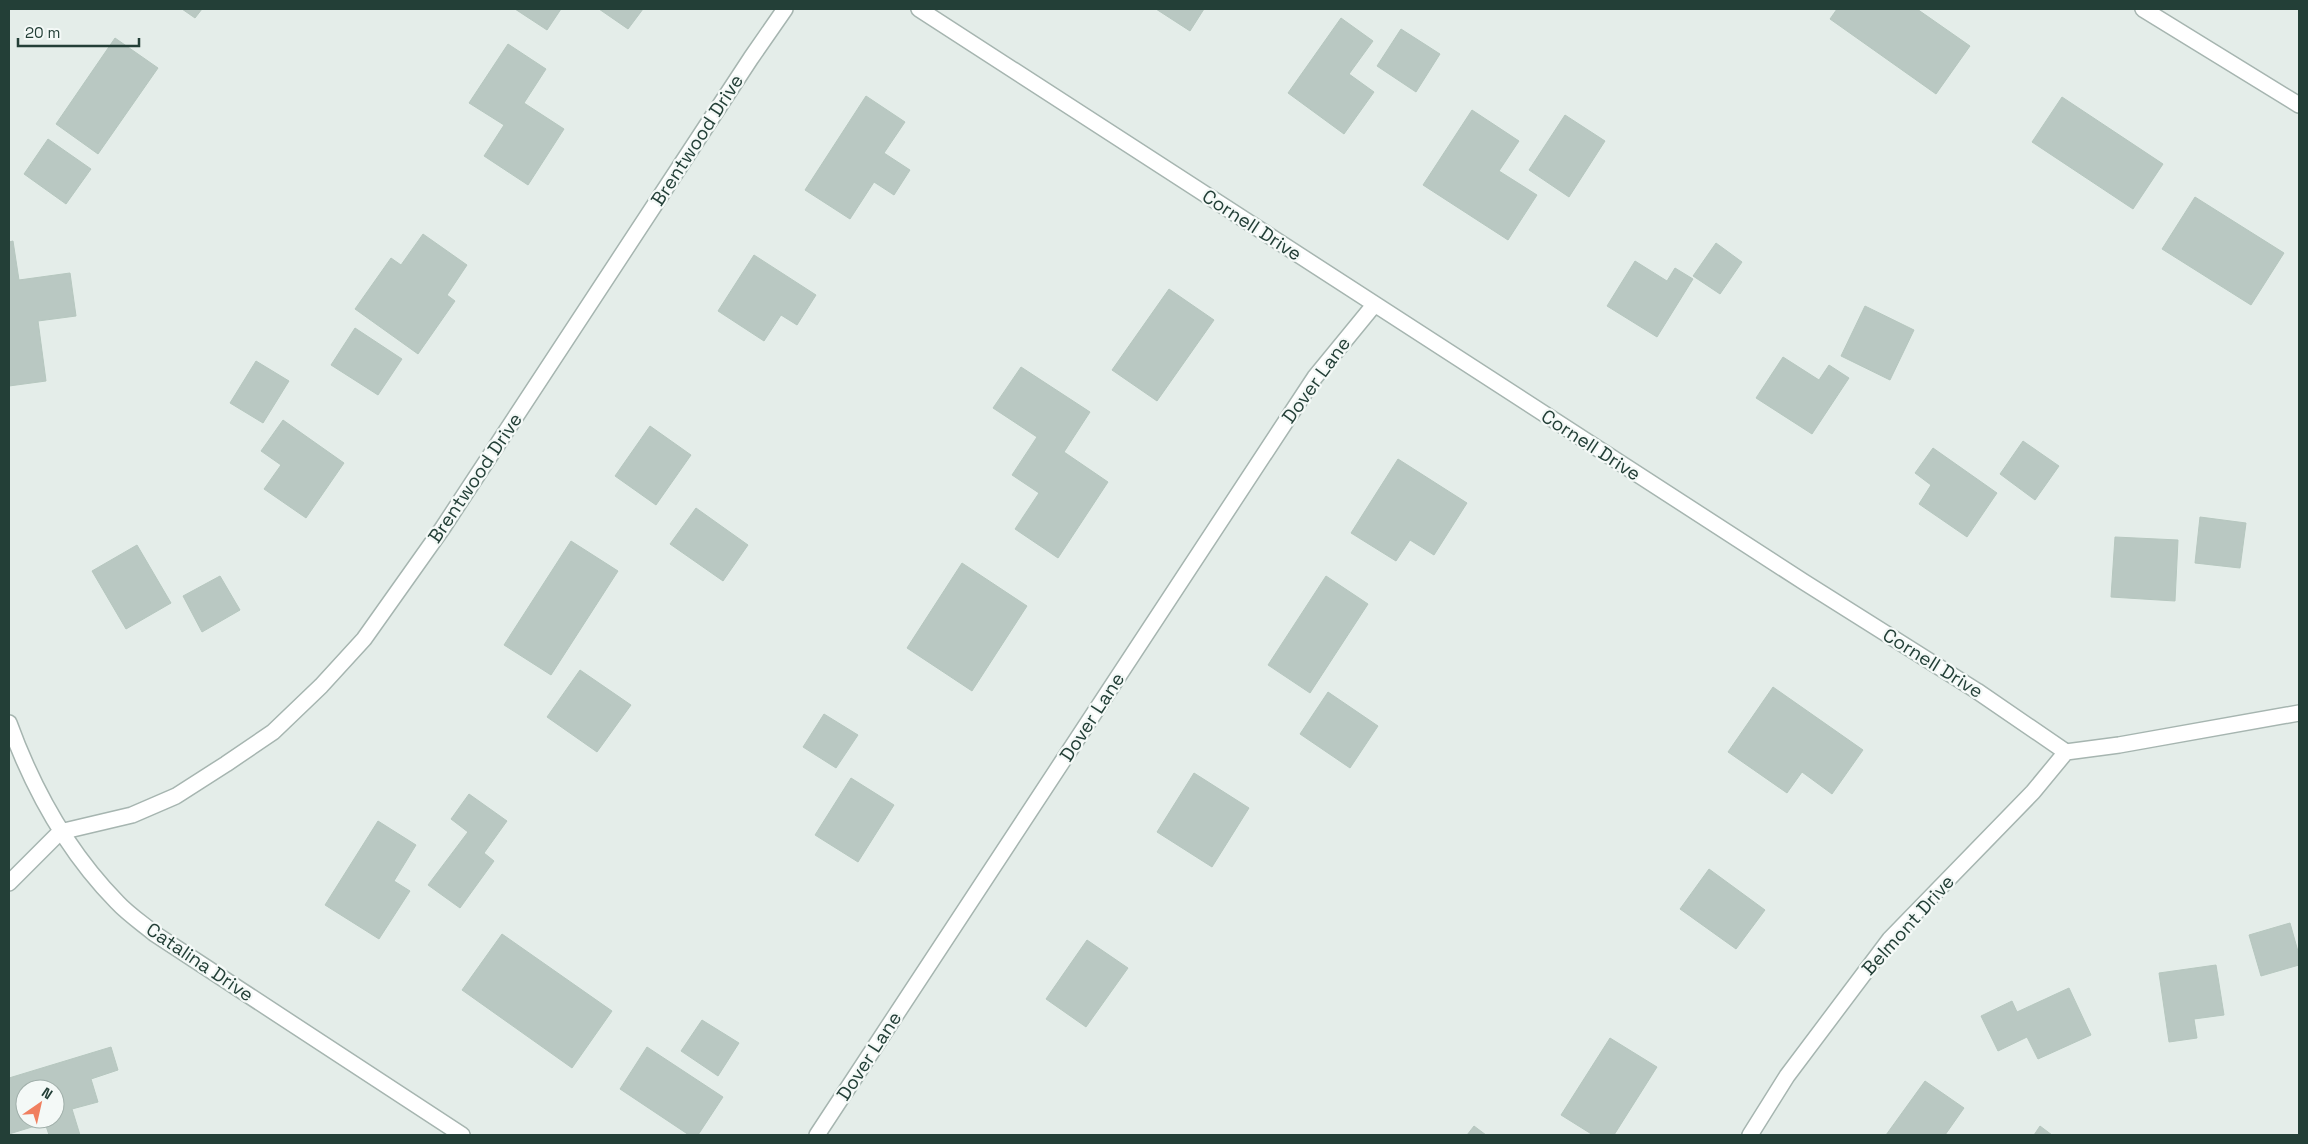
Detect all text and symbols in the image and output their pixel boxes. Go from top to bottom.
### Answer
scale bar [18,15,139,47]
text: 20 m [25,23,60,42]
street label: Brentwood Drive [645,69,749,211]
street label: Cornell Drive [1198,184,1306,266]
street label: Dover Lane [1276,332,1356,428]
street label: Cornell Drive [1537,404,1645,486]
street label: Brentwood Drive [422,408,528,548]
street label: Cornell Drive [1878,622,1988,704]
street label: Dover Lane [1054,668,1130,766]
street label: Belmont Drive [1856,869,1960,981]
street label: Catalina Drive [141,917,259,1007]
street label: Dover Lane [831,1007,907,1105]
north arrow [15,1079,65,1129]
text: N [38,1083,56,1103]

